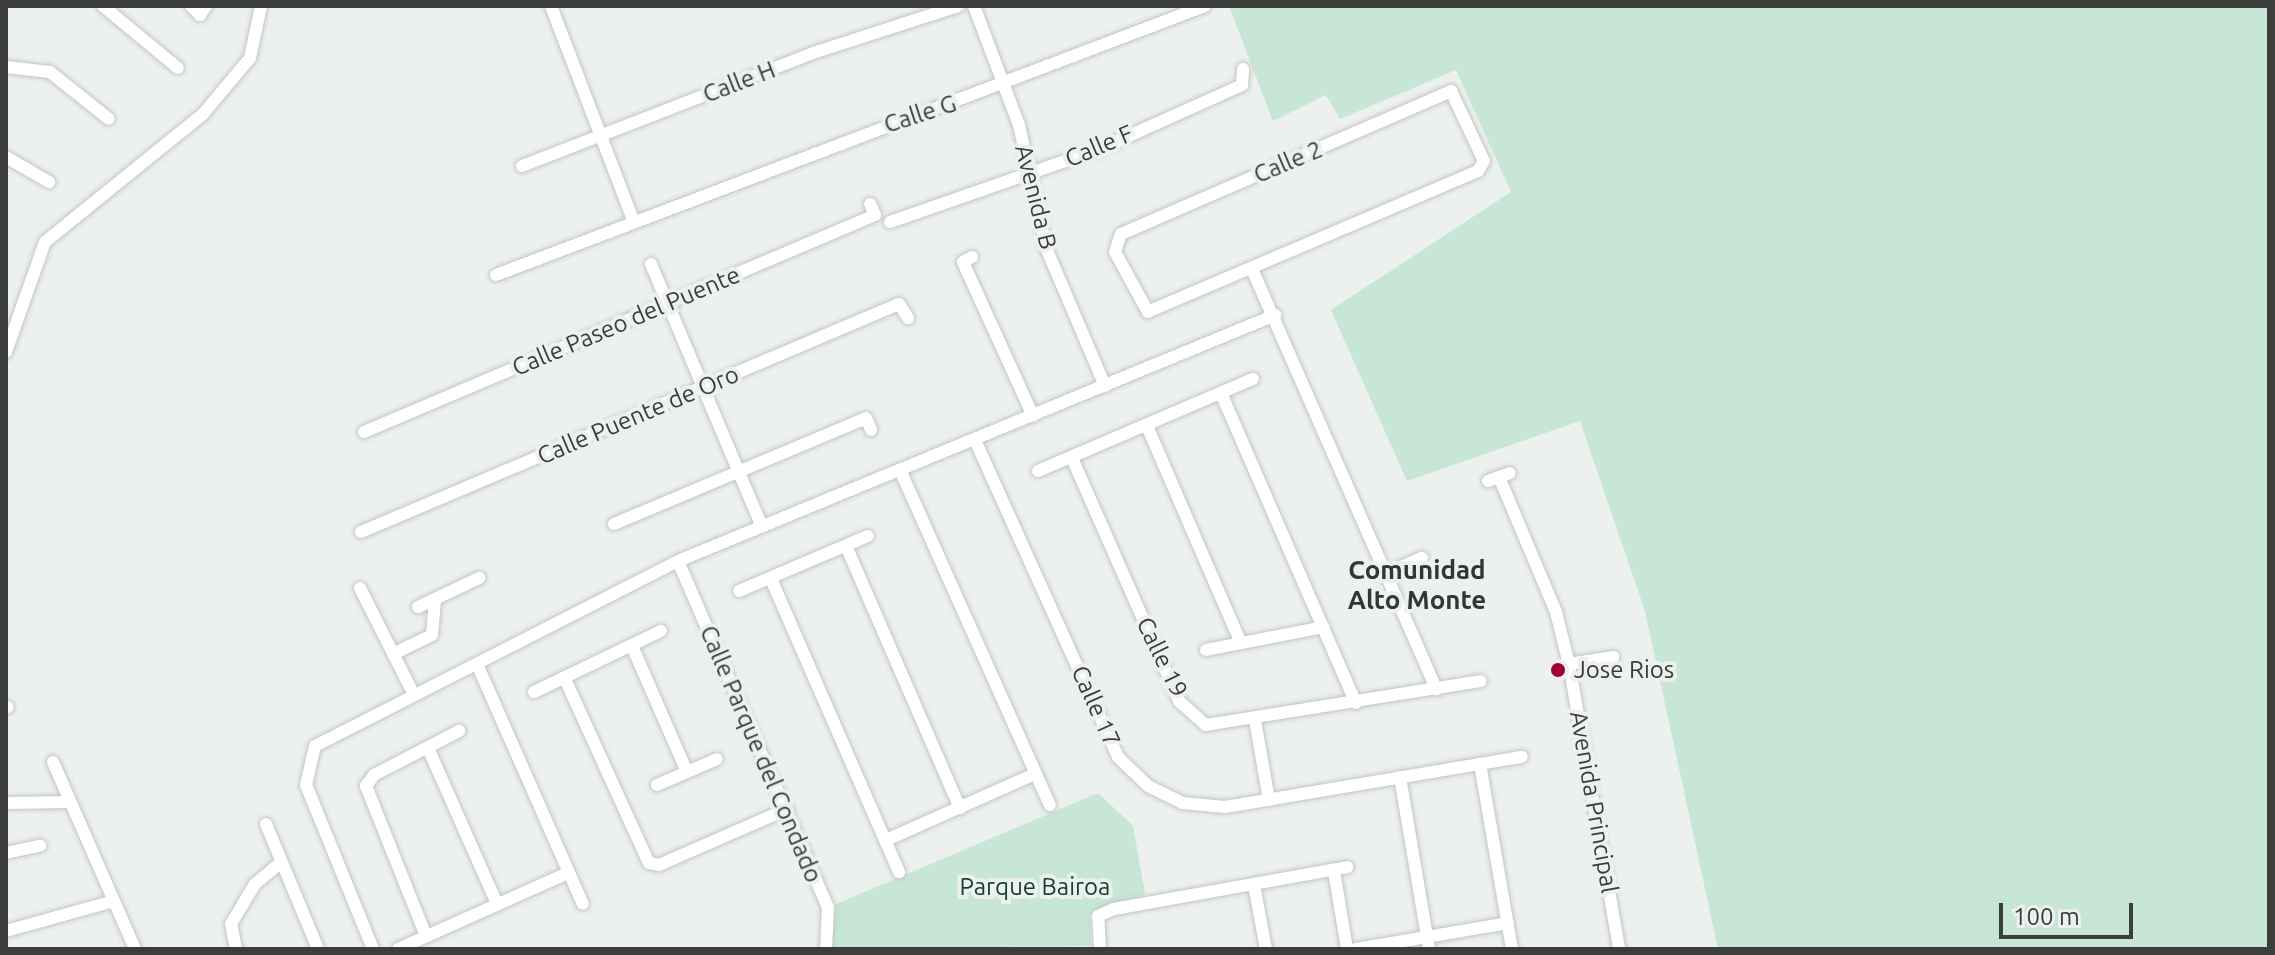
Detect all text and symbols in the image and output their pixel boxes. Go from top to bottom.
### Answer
street label: Calle H [699,55,779,109]
street label: Calle G [880,89,960,139]
street label: Calle F [1061,119,1137,173]
street label: Calle 2 [1249,135,1327,189]
street label: Avenida B [1009,142,1063,252]
street label: Calle Paseo del Puente [508,260,744,382]
street label: Calle Puente de Oro [533,360,743,470]
district label: Comunidad Alto Monte [1348,554,1486,616]
street label: Calle 19 [1130,612,1194,702]
street label: Calle Parque del Condado [694,621,828,887]
place label: Jose Rios [1574,656,1674,684]
street label: Calle 17 [1065,661,1127,751]
marker: Jose Rios [1549,661,1567,679]
street label: Avenida Principal [1564,709,1624,895]
park label: Parque Bairoa [960,873,1110,901]
scale bar [2003,887,2137,937]
text: 100 m [2013,903,2080,930]

